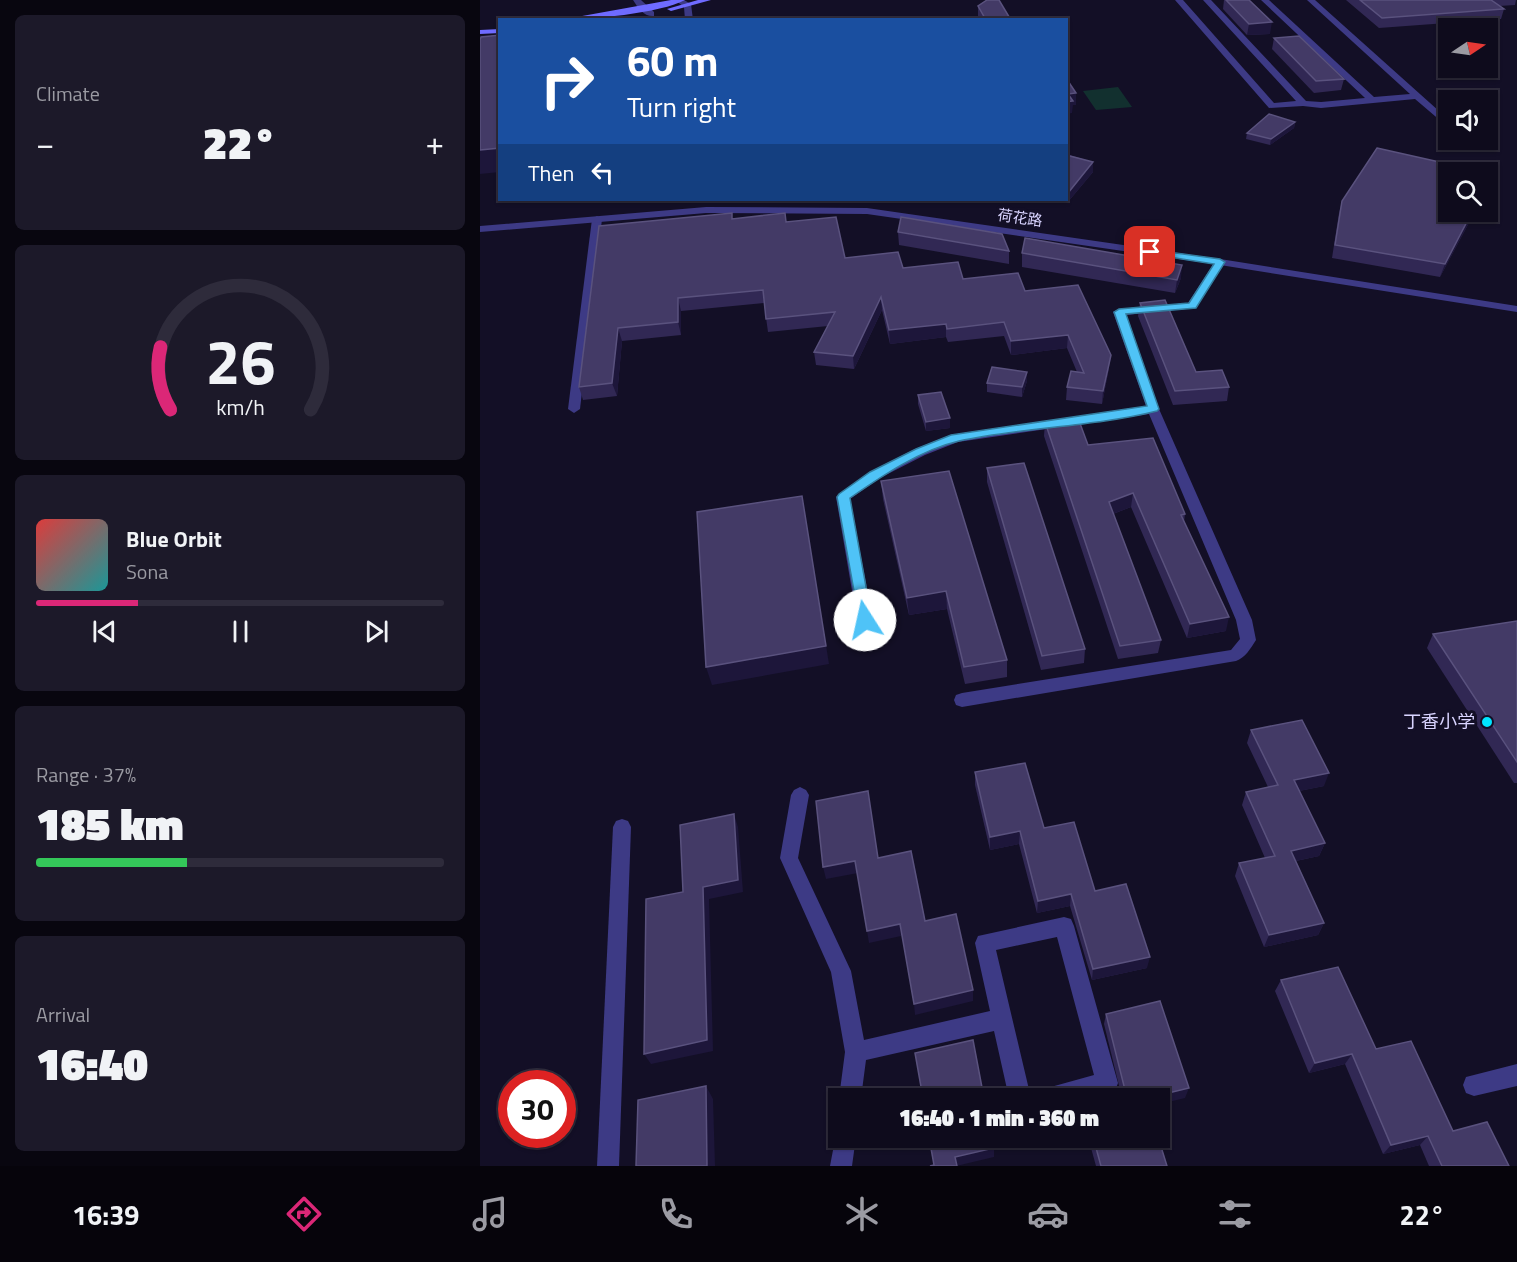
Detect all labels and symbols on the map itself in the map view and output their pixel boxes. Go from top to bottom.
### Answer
north arrow [1438,18,1498,78]
street label: 荷花路 [996,203,1044,232]
pin [1124,226,1175,277]
position arrow [833,588,897,652]
place label: 丁香小学 [1403,708,1475,735]
marker: 丁香小学 [1480,715,1494,729]
speed limit sign: 30 [498,1070,576,1148]

